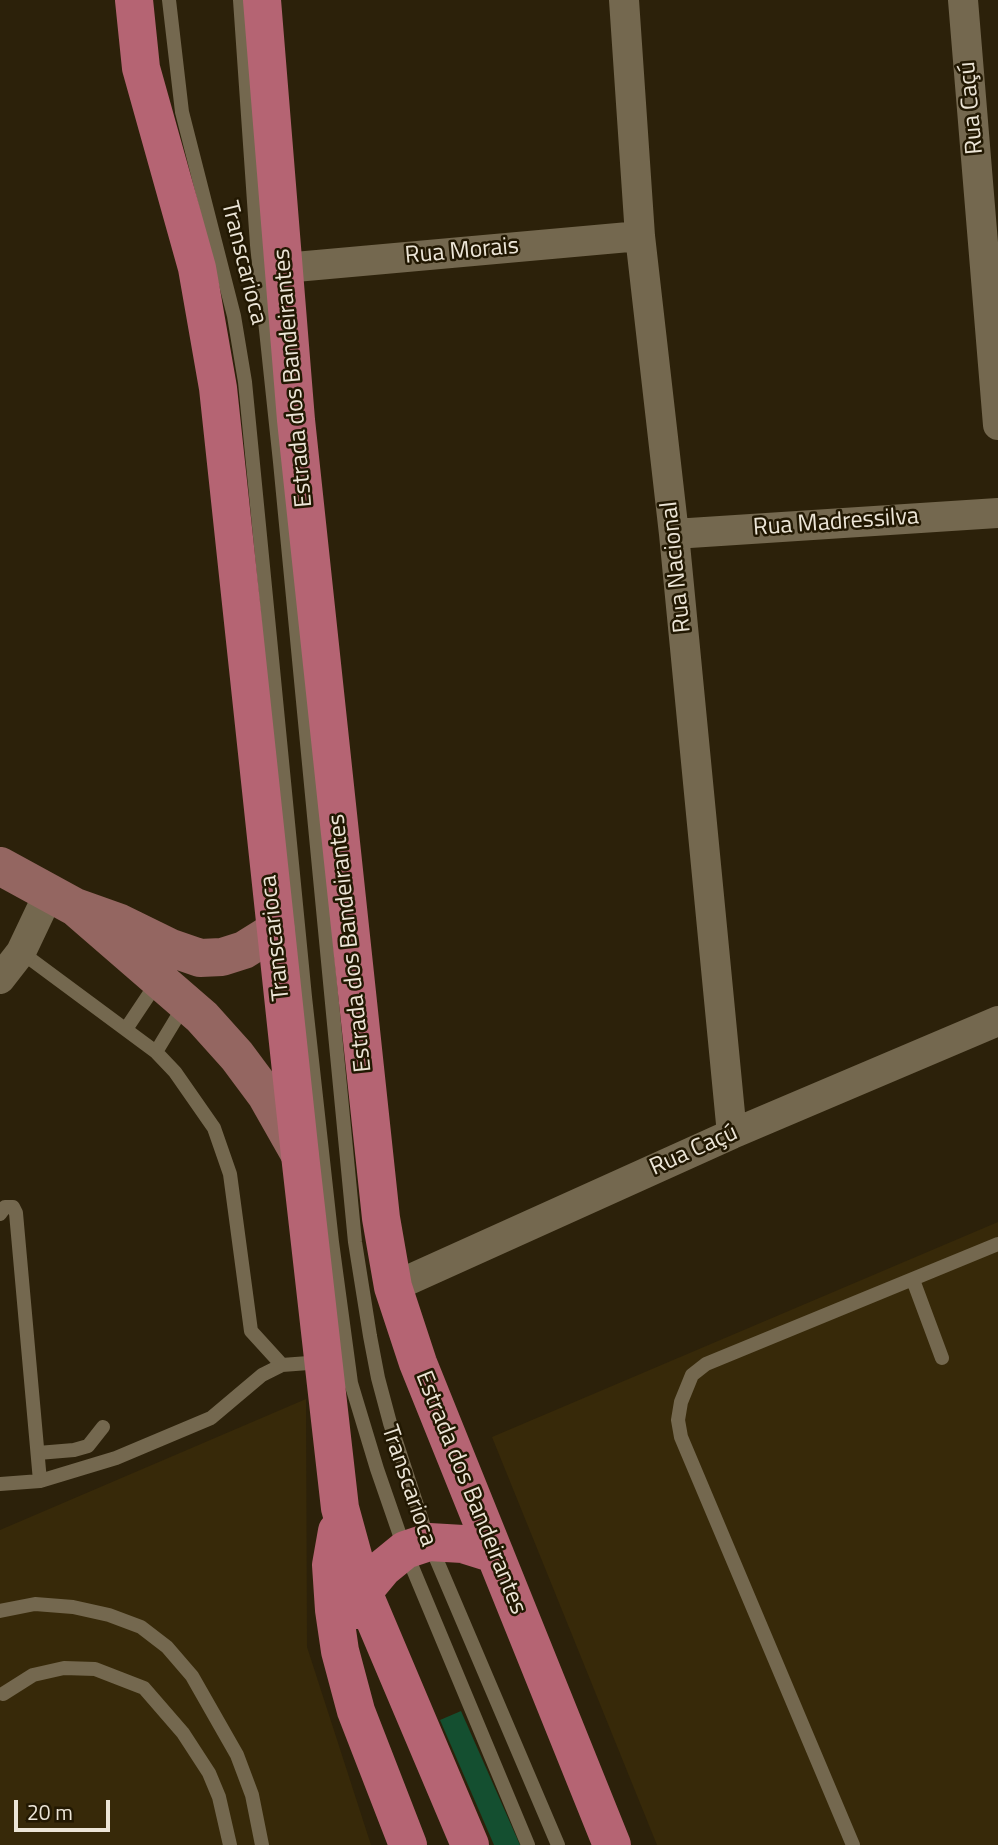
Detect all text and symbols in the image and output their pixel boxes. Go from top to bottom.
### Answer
street label: Rua Caçú [954,60,990,156]
street label: Transcarioca [214,198,272,328]
street label: Rua Morais [404,233,520,271]
street label: Estrada dos Bandeirantes [268,247,320,509]
street label: Rua Nacional [656,500,698,634]
street label: Rua Madressilva [752,503,920,543]
street label: Estrada dos Bandeirantes [323,812,379,1074]
street label: Transcarioca [255,874,297,1002]
street label: Rua Caçú [646,1119,742,1183]
street label: Estrada dos Bandeirantes [408,1367,532,1619]
street label: Transcarioca [374,1422,442,1550]
scale bar [18,1786,114,1830]
text: 20 m [27,1796,73,1828]

